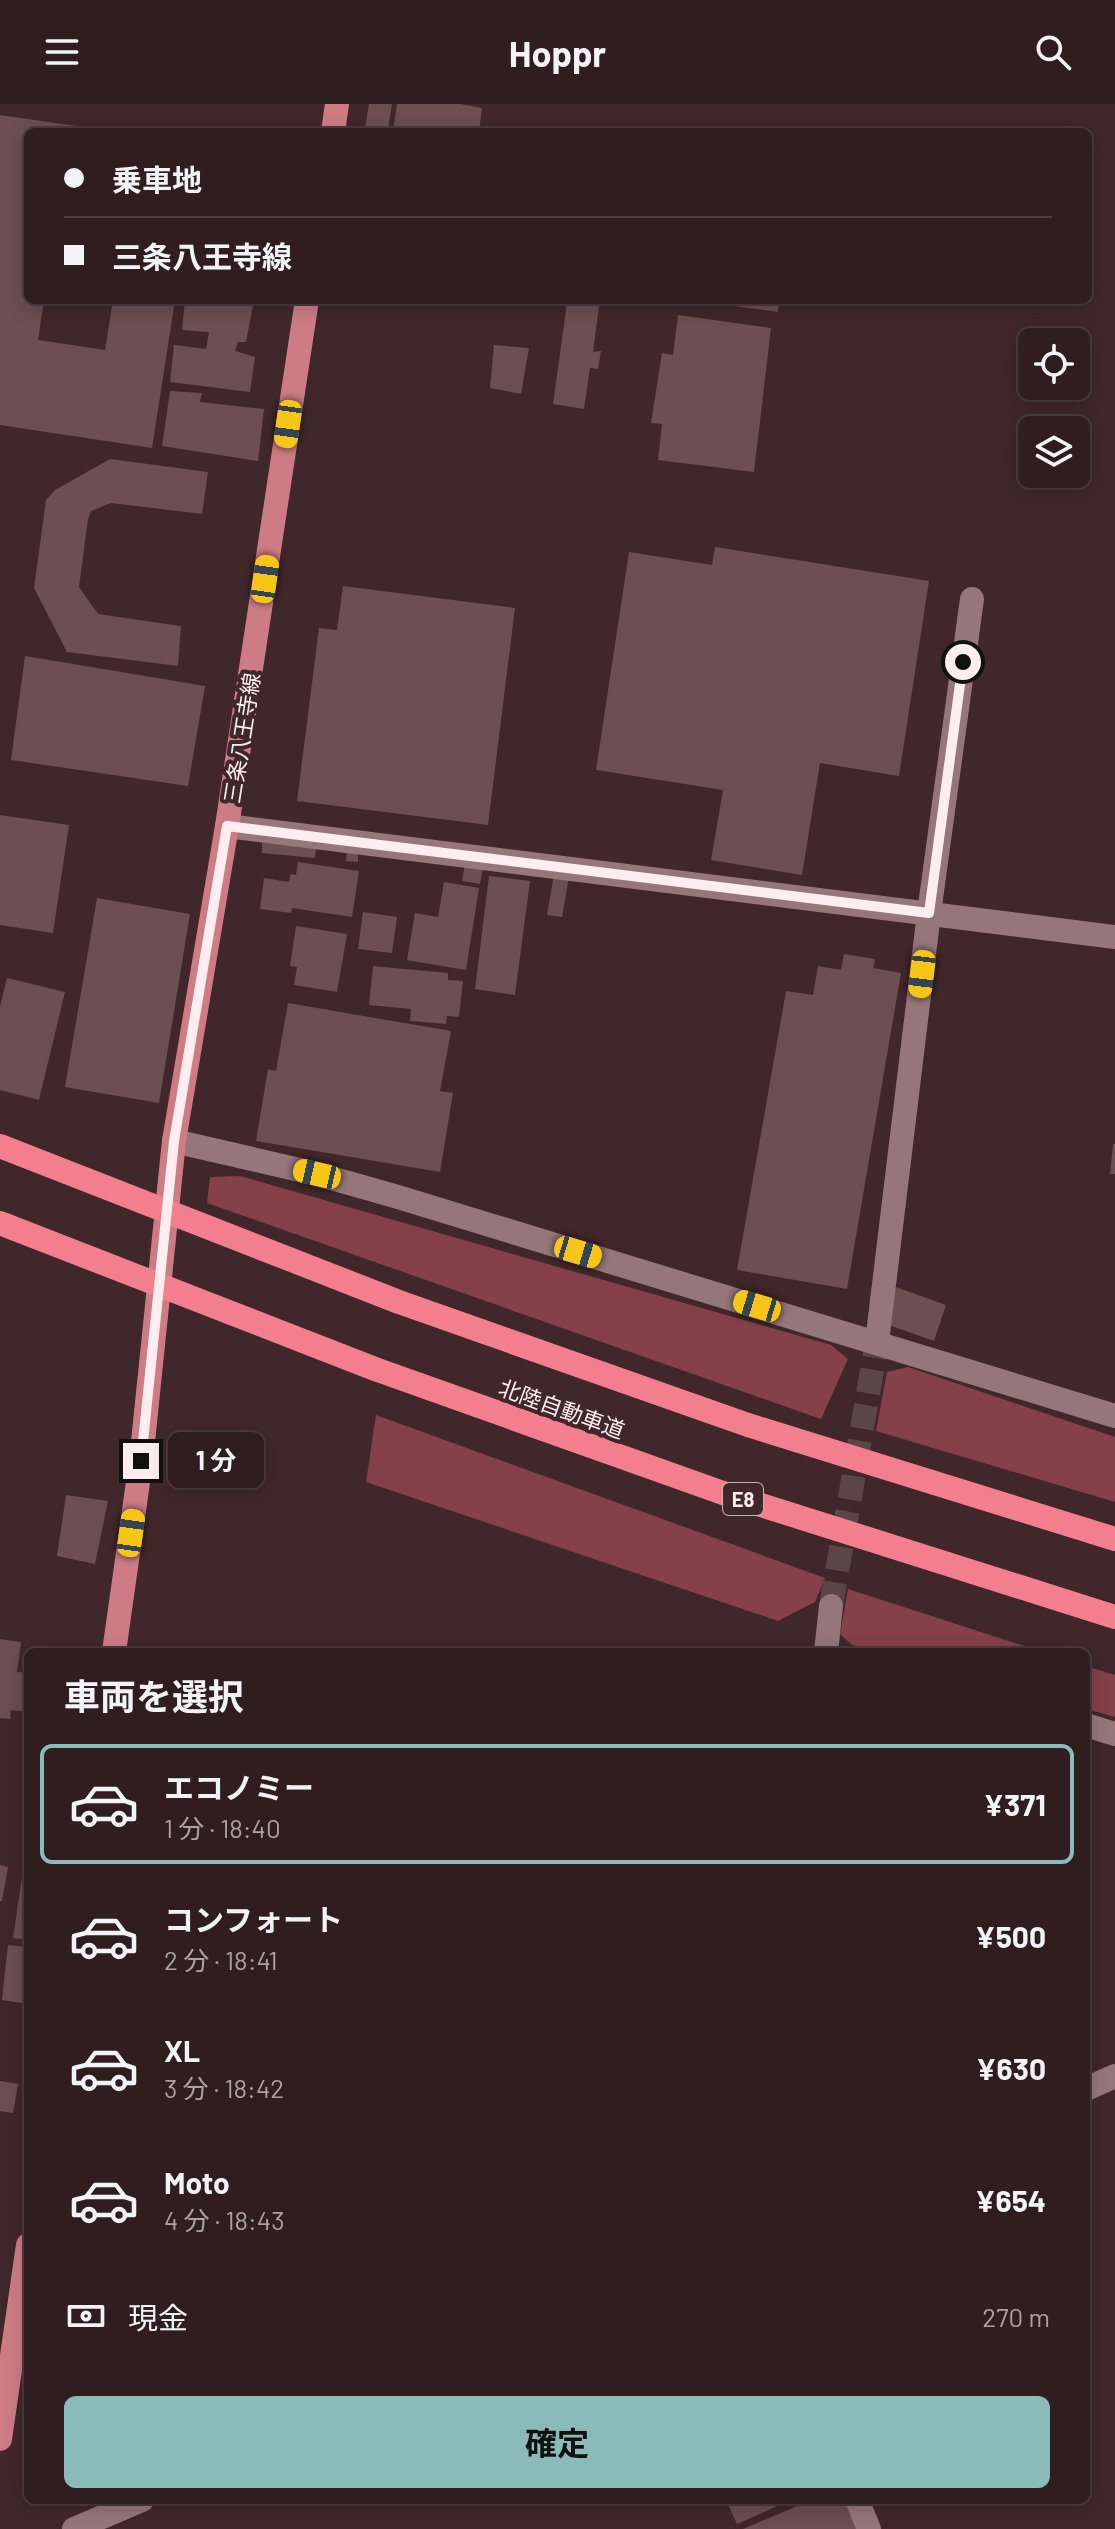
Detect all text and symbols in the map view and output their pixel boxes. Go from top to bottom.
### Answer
icon: menu [40,30,84,74]
icon: search [1031,30,1075,74]
text: Hoppr [509,31,606,74]
text: 乗車地 [112,161,202,197]
text: 三条八王寺線 [112,238,292,274]
map controls [1018,328,1090,488]
button: locate [1018,328,1090,400]
car [273,399,303,449]
button: layers [1018,416,1090,488]
car [250,554,280,604]
route start [945,644,981,680]
street label: 三条八王寺線 [218,671,264,805]
car [907,949,937,999]
car [291,1157,343,1191]
car [552,1234,604,1270]
car [731,1288,783,1324]
street label: 北陸自動車道 [496,1373,628,1443]
callout: 1 分 [169,1433,265,1489]
route end [123,1443,159,1479]
text: 1 分 [196,1444,236,1475]
road number: E8 [723,1483,763,1515]
car [116,1508,146,1558]
text: 車両を選択 [64,1674,244,1717]
icon: car [68,1768,140,1840]
text: エコノミー [164,1769,314,1805]
text: ¥371 [984,1786,1046,1822]
text: 1 分 · 18:40 [164,1812,281,1843]
icon: car [68,1900,140,1972]
text: コンフォート [164,1901,343,1937]
text: ¥500 [975,1918,1046,1954]
text: 2 分 · 18:41 [164,1944,278,1975]
icon: car [68,2032,140,2104]
text: XL [164,2032,200,2068]
text: ¥630 [976,2050,1046,2086]
text: 3 分 · 18:42 [164,2072,284,2103]
icon: car [68,2164,140,2236]
text: Moto [164,2164,230,2200]
text: ¥654 [975,2182,1046,2218]
text: 4 分 · 18:43 [164,2204,285,2235]
icon: cash [64,2294,108,2338]
text: 現金 [128,2299,188,2335]
text: 270 m [982,2301,1050,2332]
button: 確定 [64,2396,1050,2488]

